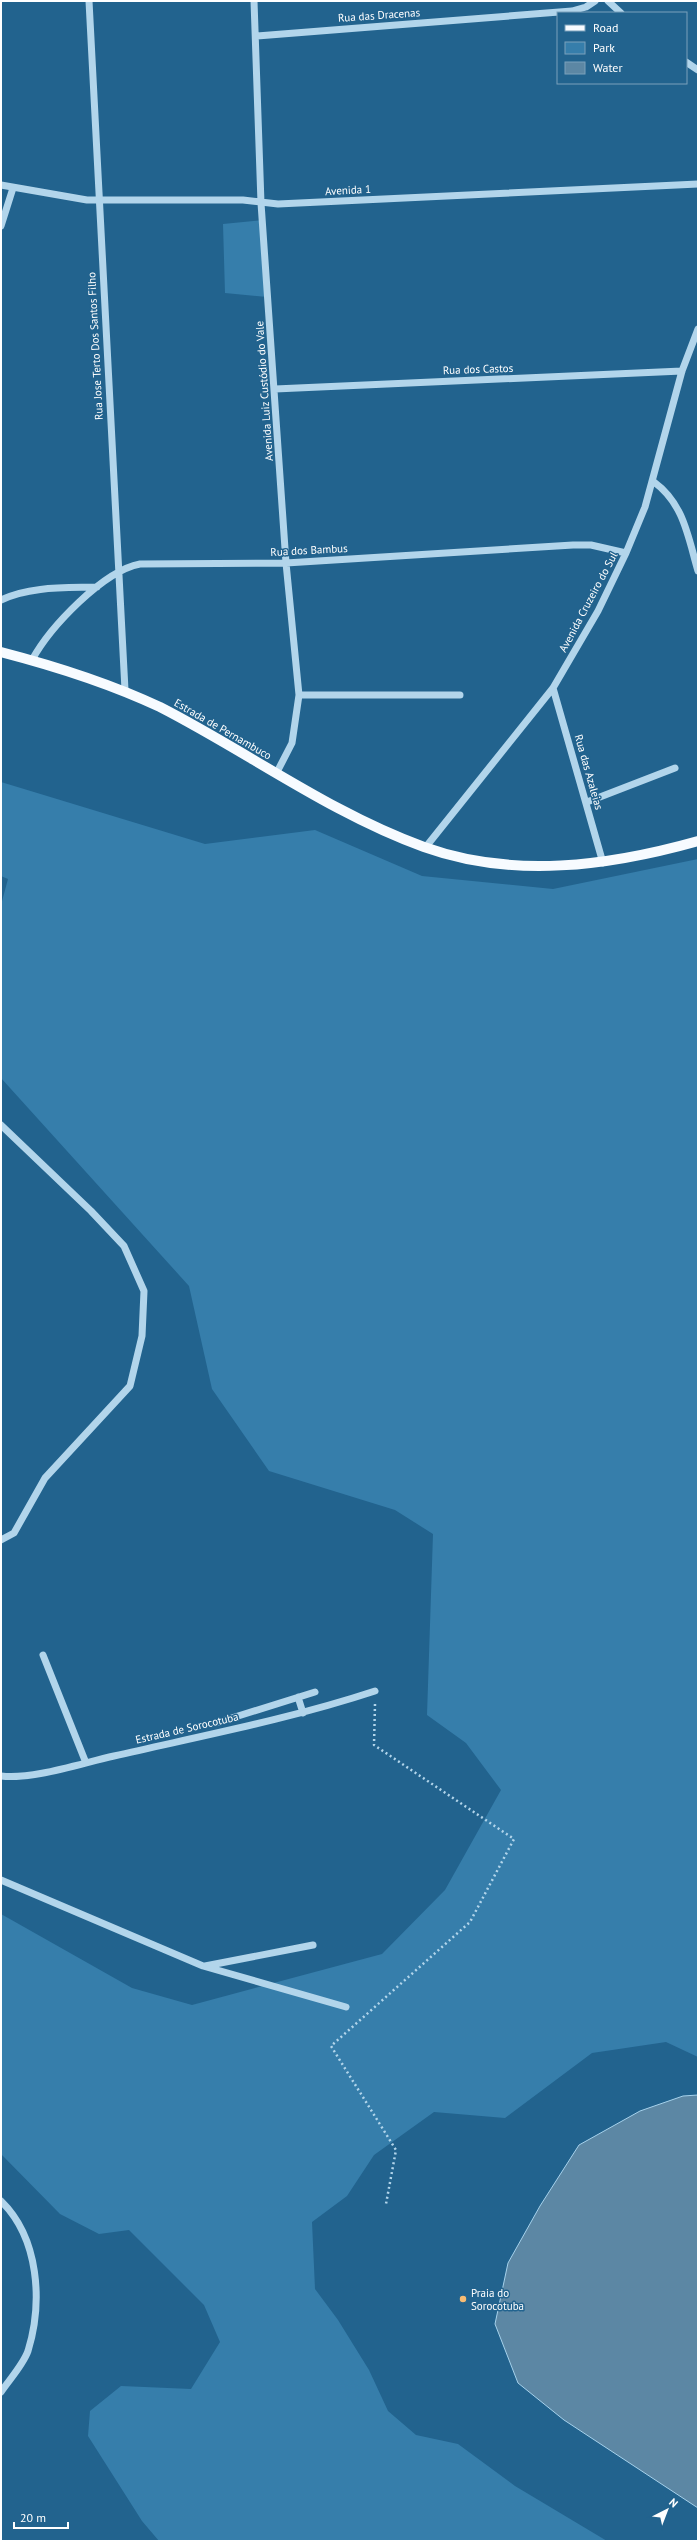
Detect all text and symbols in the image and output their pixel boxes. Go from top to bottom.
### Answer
street label: Rua das Dracenas [337,5,421,25]
legend [557,12,687,84]
text: Road [593,20,618,35]
text: Park [593,40,615,55]
text: Water [593,60,623,75]
street label: Avenida 1 [325,182,371,198]
street label: Rua Jose Terto Dos Santos Filho [84,272,106,420]
street label: Avenida Luiz Custódio do Vale [252,320,276,461]
street label: Rua dos Castos [443,361,514,377]
street label: Rua dos Bambus [270,541,348,559]
street label: Avenida Cruzeiro do Sul [556,549,621,654]
street label: Estrada de Pernambuco [172,695,274,763]
street label: Rua das Azaleias [572,733,607,812]
street label: Estrada de Sorocotuba [134,1709,240,1747]
place label: Praia do Sorocotuba [471,2286,524,2313]
marker: Praia do Sorocotuba [458,2294,468,2304]
north arrow [647,2490,687,2530]
text: N [666,2495,681,2510]
scale bar [14,2504,68,2530]
text: 20 m [20,2510,46,2525]

